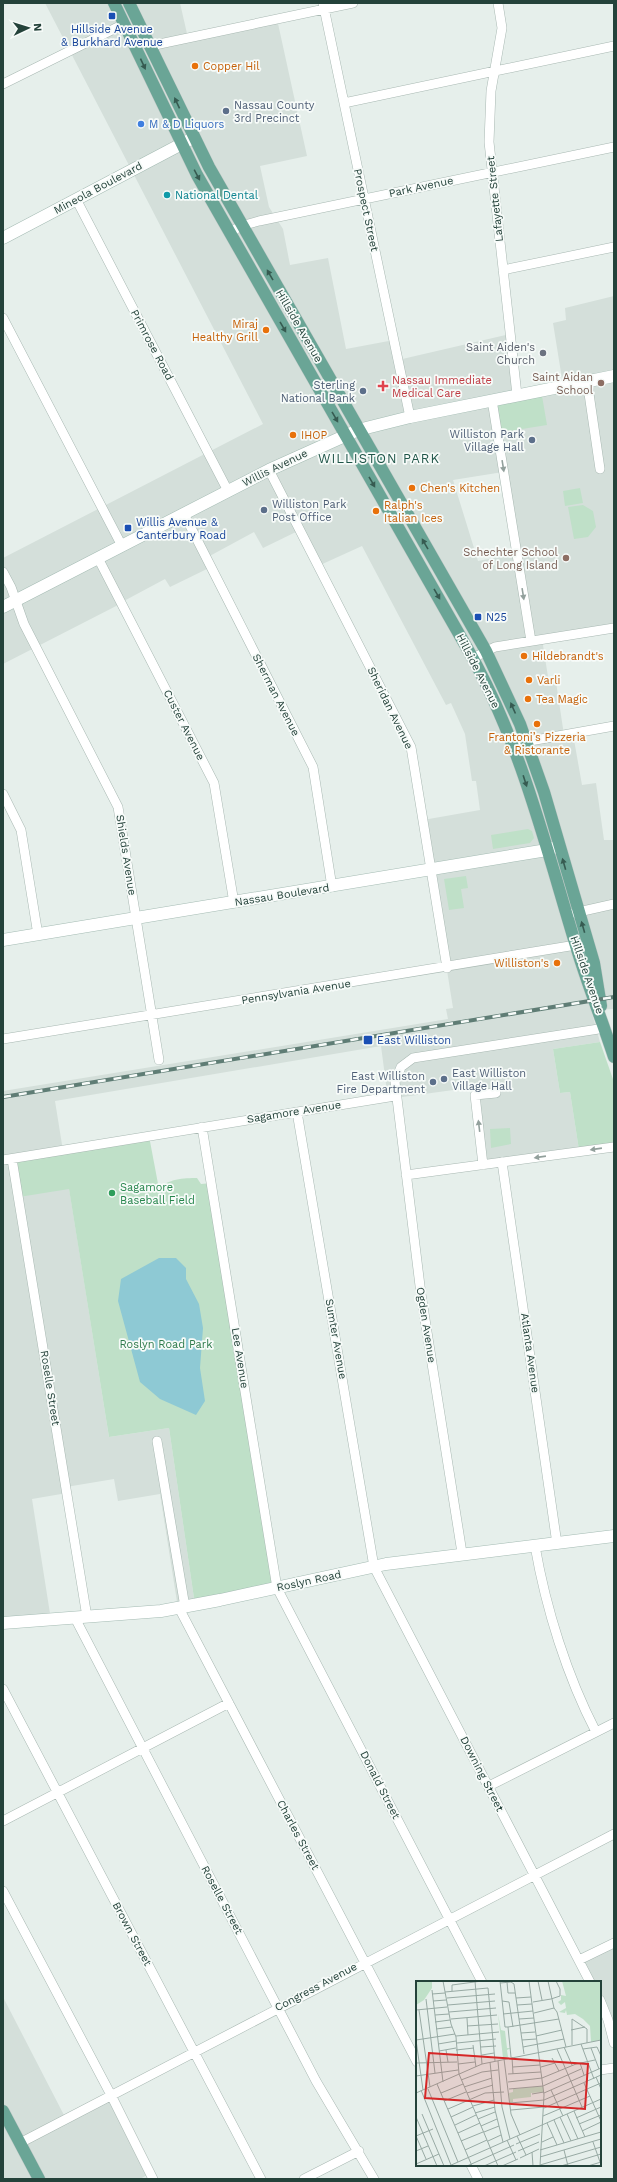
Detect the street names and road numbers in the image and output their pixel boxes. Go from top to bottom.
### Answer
street label: Lafayette Street [484,155,506,243]
street label: Mineola Boulevard [52,159,144,217]
street label: Prospect Street [351,167,381,253]
street label: Park Avenue [388,174,454,200]
street label: Hillside Avenue [273,287,325,365]
street label: Primrose Road [128,307,176,383]
street label: Willis Avenue [240,447,310,489]
street label: Hillside Avenue [454,632,502,710]
street label: Sherman Avenue [250,652,302,738]
street label: Sheridan Avenue [364,665,416,751]
street label: Custer Avenue [161,688,207,762]
street label: Shields Avenue [113,814,139,896]
street label: Nassau Boulevard [234,881,330,909]
street label: Hillside Avenue [568,934,606,1016]
street label: Pennsylvania Avenue [240,977,352,1007]
street label: Sagamore Avenue [246,1098,342,1126]
street label: Ogden Avenue [414,1286,438,1364]
street label: Sumter Avenue [323,1298,349,1380]
street label: Atlanta Avenue [518,1312,542,1394]
street label: Lee Avenue [229,1327,251,1389]
street label: Roselle Street [38,1350,62,1427]
street label: Roslyn Road [276,1568,342,1594]
street label: Downing Street [457,1734,507,1814]
street label: Donald Street [357,1749,403,1822]
street label: Charles Street [274,1798,322,1873]
street label: Roselle Street [198,1863,246,1937]
street label: Brown Street [110,1900,155,1969]
street label: Congress Avenue [273,1960,359,2014]

